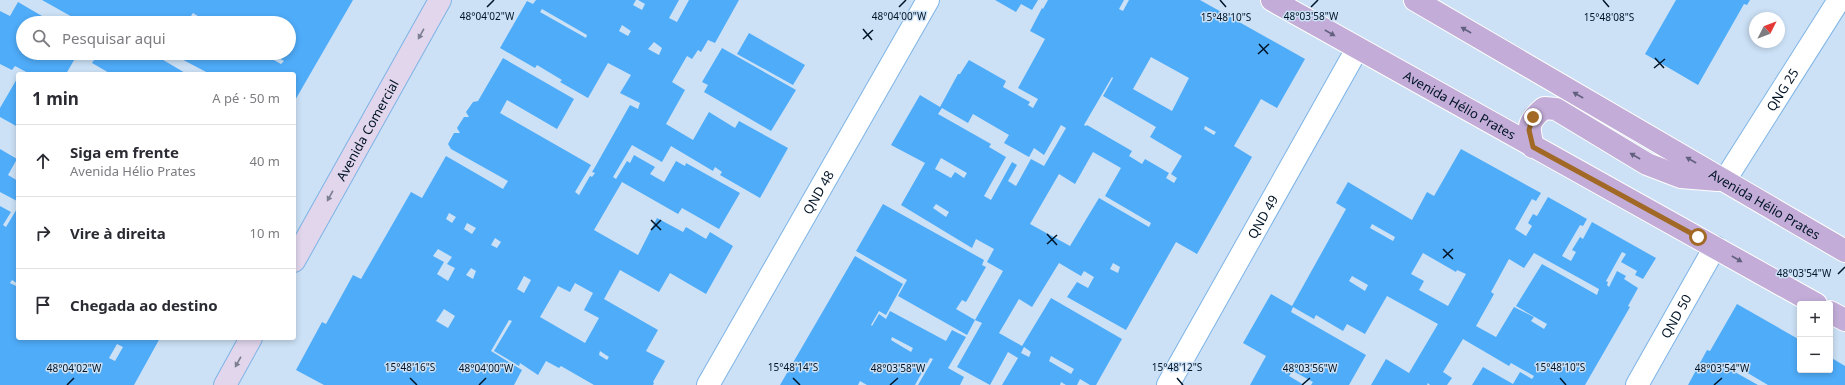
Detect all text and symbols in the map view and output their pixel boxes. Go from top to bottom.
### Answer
text: 48°04'02"W [460,9,515,23]
text: 48°04'00"W [872,9,927,23]
text: 48°03'58"W [1284,9,1339,23]
text: 15°48'10"S [1201,10,1252,24]
text: 15°48'08"S [1584,10,1635,24]
north arrow [1749,12,1785,48]
search box [16,16,296,60]
one-way arrow [1460,26,1472,33]
icon: search [30,27,52,49]
text: Pesquisar aqui [62,28,166,48]
one-way arrow [417,28,424,40]
one-way arrow [1324,30,1336,37]
street label: QNG 25 [1762,65,1803,115]
street label: Avenida Hélio Prates [1400,66,1519,143]
street label: Avenida Comercial [332,76,403,184]
text: 1 min [32,87,79,110]
text: A pé · 50 m [212,89,280,107]
one-way arrow [1572,91,1584,98]
route end [1524,108,1542,126]
text: Siga em frente [70,142,179,162]
icon: ahead [32,150,54,172]
text: 40 m [250,152,280,170]
one-way arrow [1629,153,1641,160]
one-way arrow [1685,157,1697,164]
text: Avenida Hélio Prates [70,162,196,180]
street label: Avenida Hélio Prates [1706,165,1824,244]
street label: QND 48 [798,167,838,217]
one-way arrow [327,191,333,202]
street label: QND 49 [1243,192,1282,242]
icon: right [32,222,54,244]
text: Vire à direita [70,223,166,243]
text: 10 m [250,224,280,242]
route start [1689,228,1707,246]
one-way arrow [1731,256,1743,263]
text: 48°03'54"W [1777,266,1832,280]
street label: QND 50 [1656,291,1695,341]
icon: arrive [32,294,54,316]
text: Chegada ao destino [70,295,218,315]
map controls [1797,301,1833,373]
button: + [1797,301,1833,337]
button: − [1797,337,1833,373]
one-way arrow [234,356,241,367]
text: 15°48'16"S [385,360,436,374]
text: 15°48'14"S [768,360,819,374]
text: 15°48'12"S [1152,360,1203,374]
text: 15°48'10"S [1535,360,1586,374]
text: 48°04'02"W [47,361,102,375]
text: 48°04'00"W [459,361,514,375]
text: 48°03'58"W [871,361,926,375]
text: 48°03'56"W [1283,361,1338,375]
text: 48°03'54"W [1695,361,1750,375]

